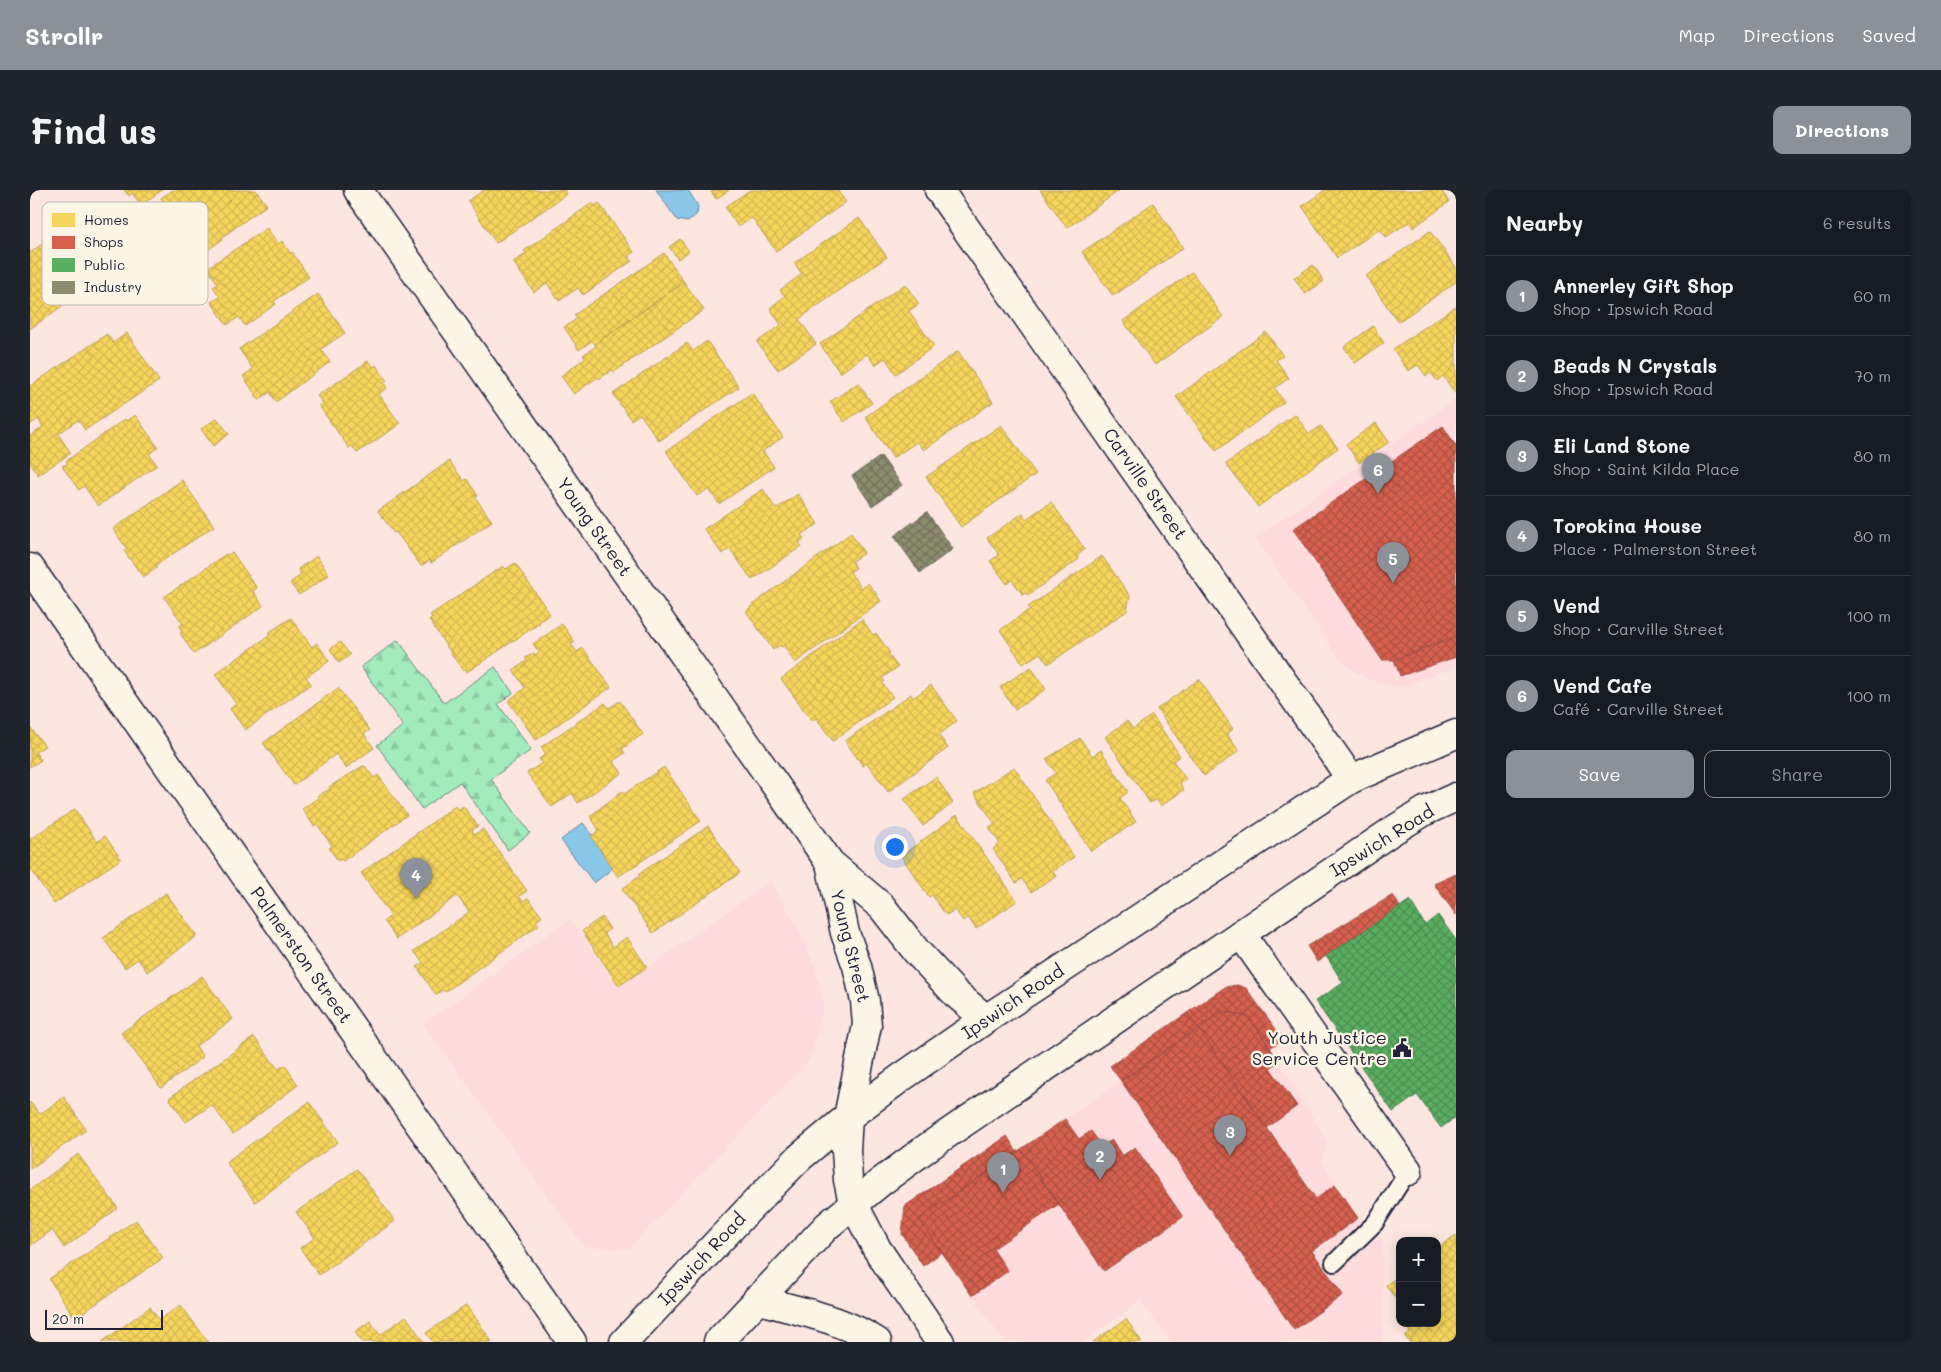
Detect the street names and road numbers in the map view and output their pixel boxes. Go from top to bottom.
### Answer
street label: Carville Street [1098,423,1193,544]
street label: Young Street [552,472,638,581]
street label: Ipswich Road [1325,799,1438,882]
street label: Palmerston Street [246,881,358,1028]
street label: Young Street [825,887,877,1005]
street label: Ipswich Road [957,958,1068,1044]
street label: Ipswich Road [652,1207,750,1310]

